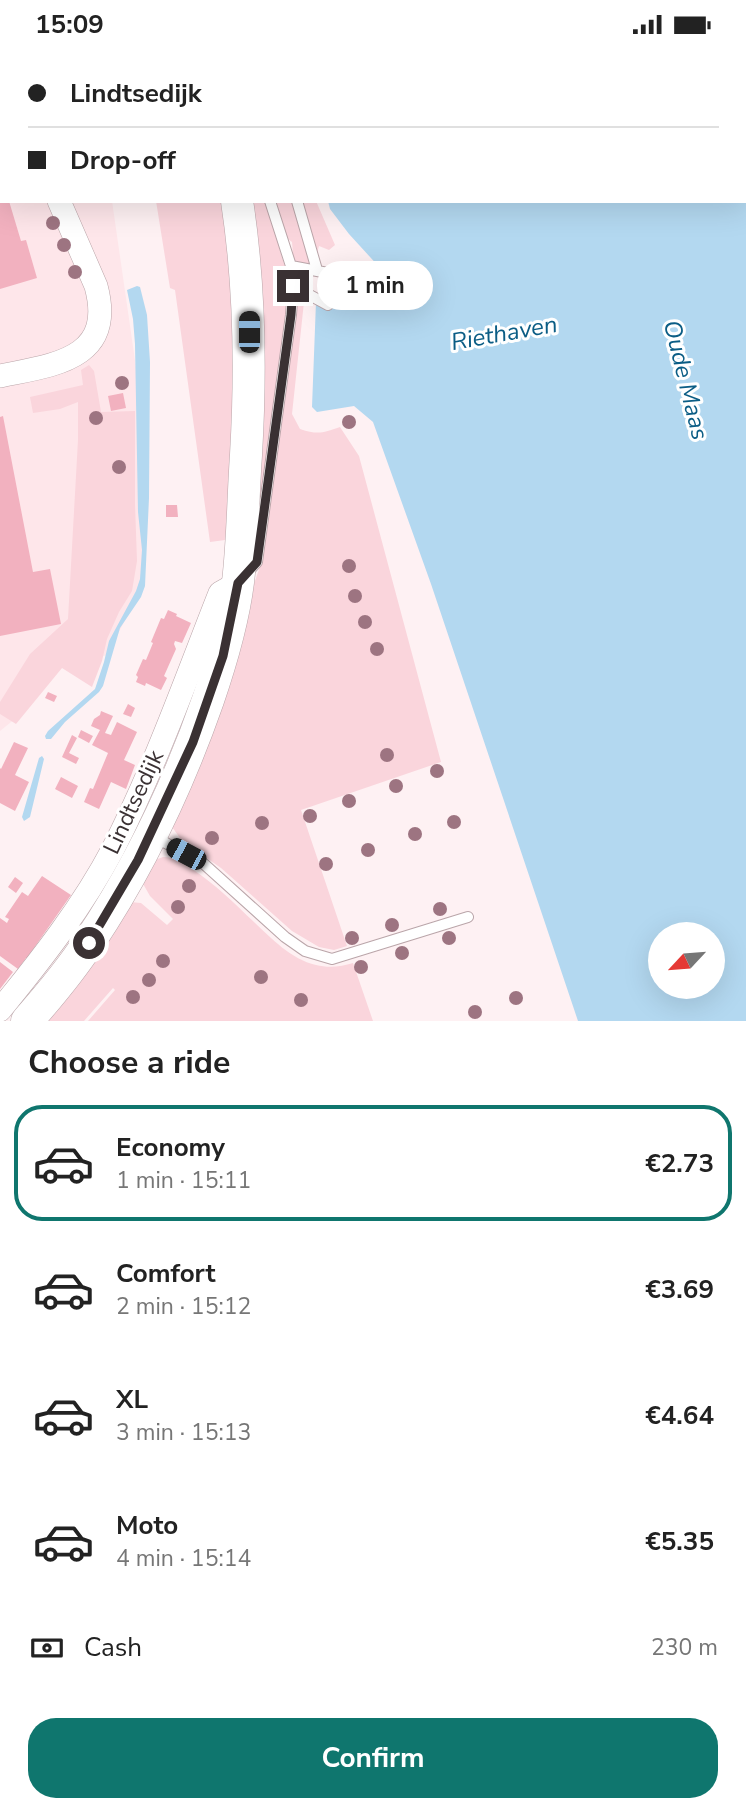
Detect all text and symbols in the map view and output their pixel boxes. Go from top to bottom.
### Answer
text: 15:09 [35,7,104,42]
text: Lindtsedijk [70,76,202,111]
text: Drop-off [70,143,176,178]
callout: 1 min [318,261,433,311]
route end [277,270,309,302]
text: 1 min [345,270,405,301]
water label: Riethaven [448,308,560,358]
car [239,311,260,353]
water label: Oude Maas [656,317,716,443]
street label: Lindtsedijk [96,745,171,859]
car [163,835,210,873]
north arrow [648,922,724,999]
map controls [648,922,725,999]
route start [73,927,105,959]
text: Choose a ride [28,1041,230,1084]
text: Economy [116,1130,225,1165]
icon: car [32,1132,95,1195]
text: €2.73 [645,1146,714,1181]
text: 1 min · 15:11 [116,1165,251,1196]
text: Comfort [116,1256,216,1291]
icon: car [32,1258,95,1321]
text: €3.69 [645,1272,714,1307]
text: 2 min · 15:12 [116,1291,251,1322]
text: XL [116,1382,148,1417]
icon: car [32,1384,95,1447]
text: €4.64 [645,1398,714,1433]
text: 3 min · 15:13 [116,1417,251,1448]
text: Moto [116,1508,178,1543]
icon: car [32,1510,95,1573]
text: €5.35 [645,1524,714,1559]
text: 4 min · 15:14 [116,1543,251,1574]
icon: cash [28,1629,66,1667]
text: Cash [84,1630,142,1665]
text: 230 m [651,1632,718,1663]
button: Confirm [28,1718,718,1798]

